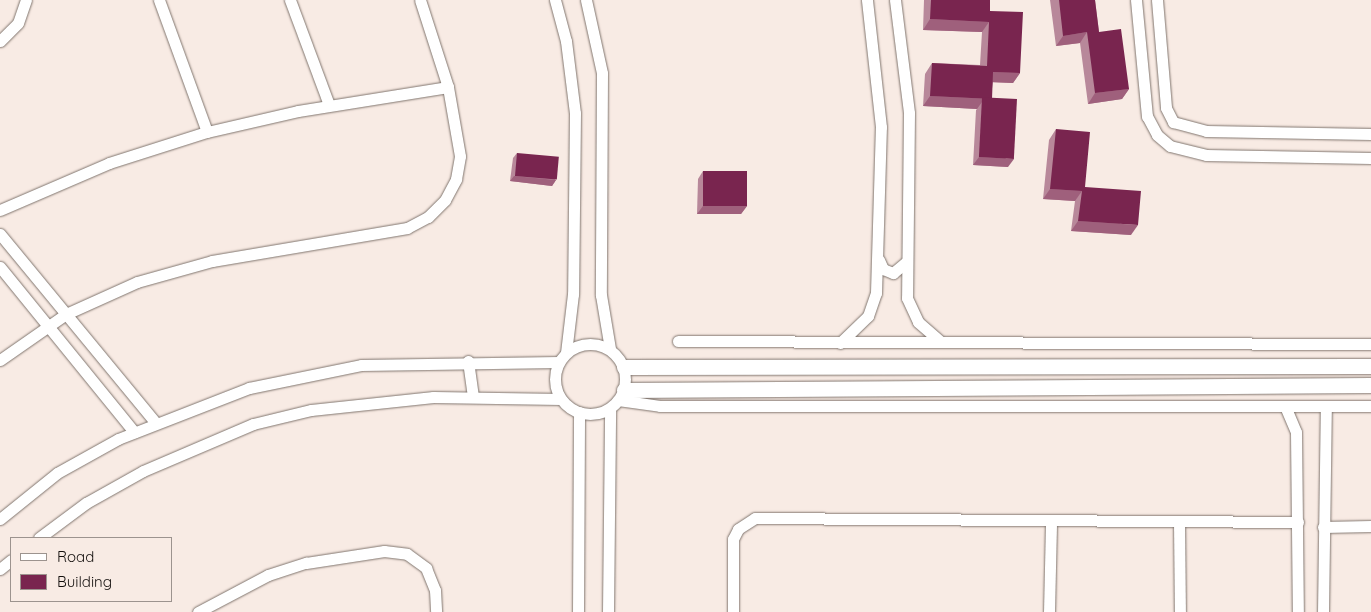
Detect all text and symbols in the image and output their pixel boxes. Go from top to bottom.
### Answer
legend [10,537,172,602]
text: Road [57,547,94,566]
text: Building [57,572,112,591]

